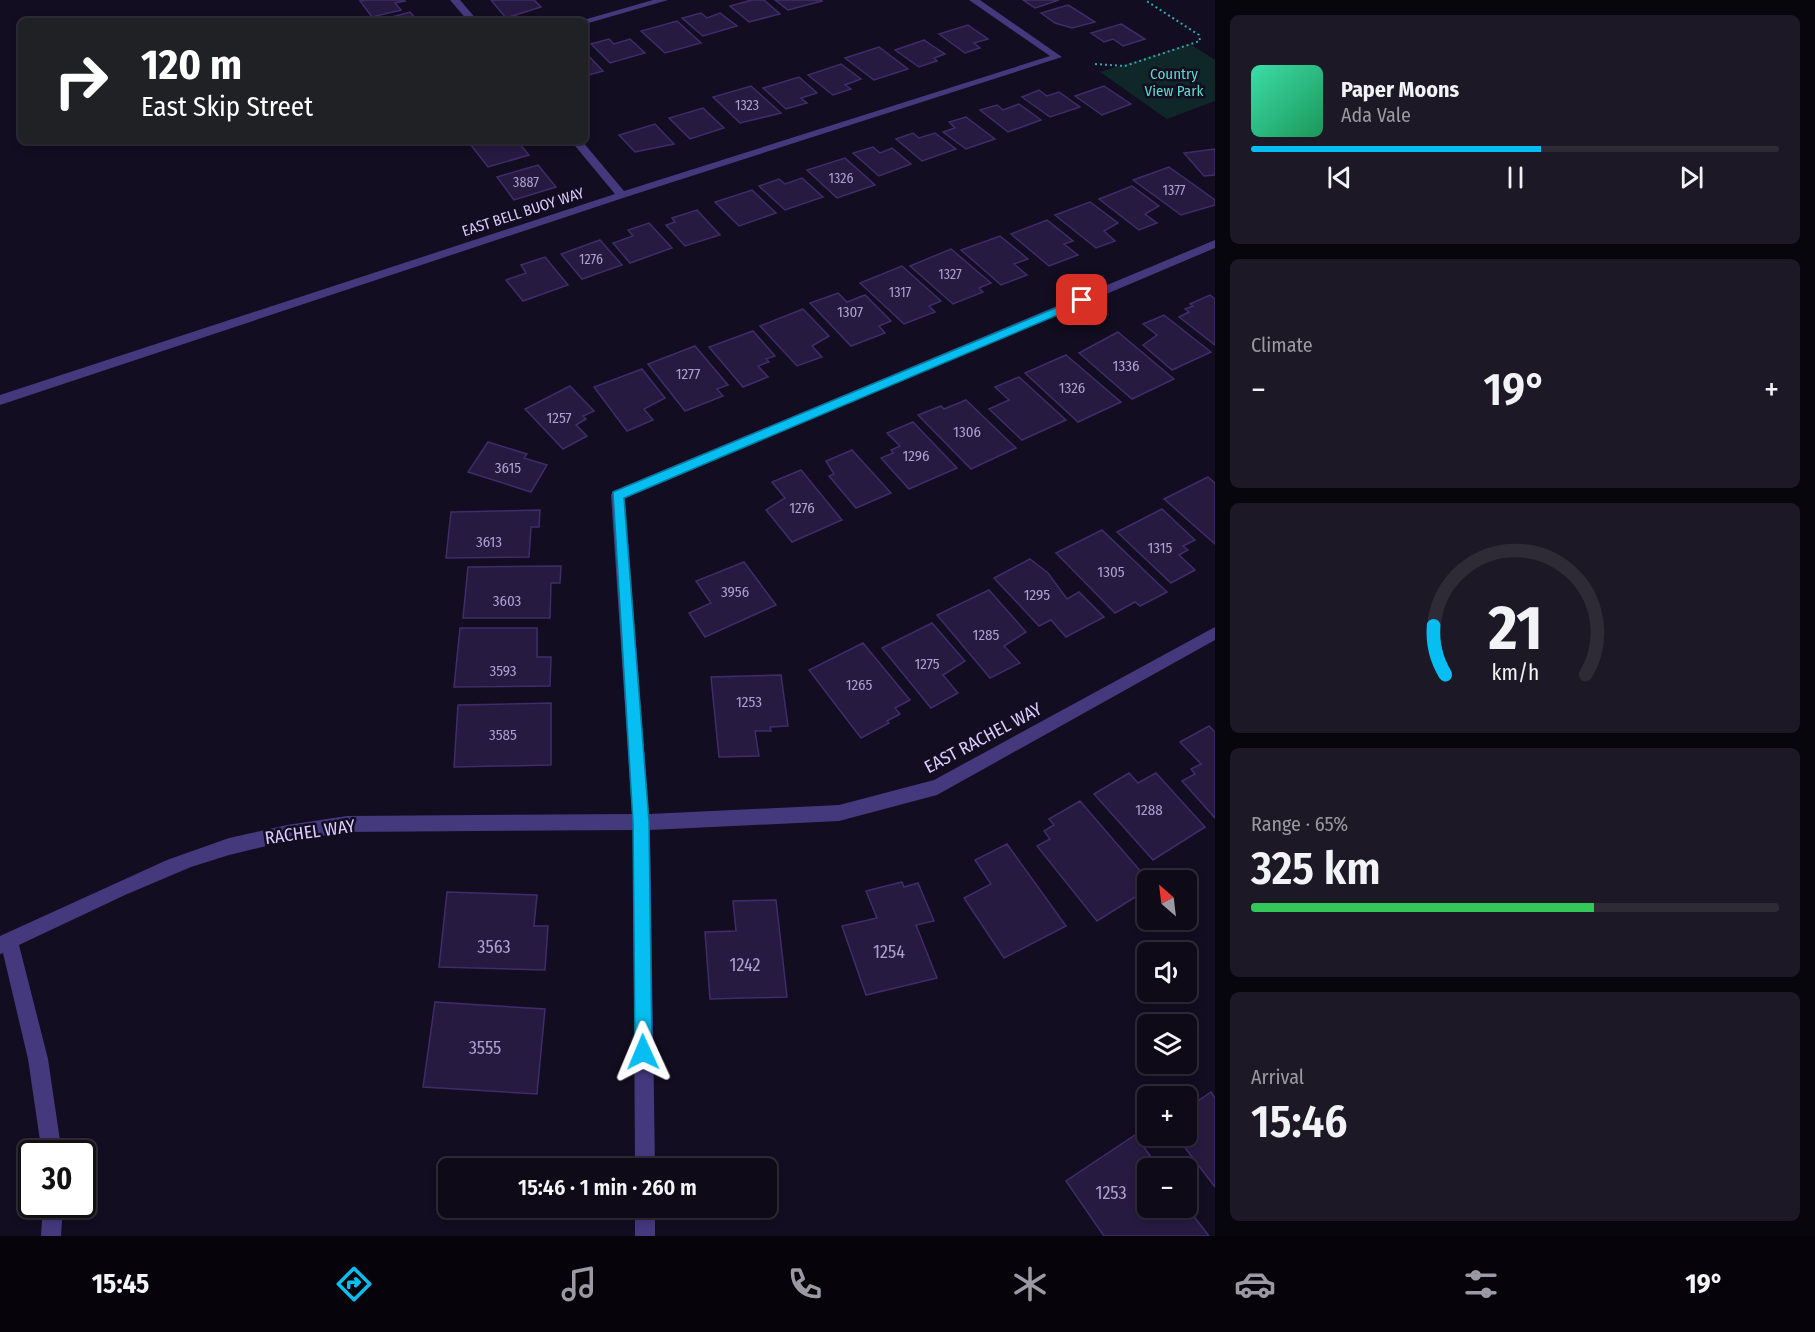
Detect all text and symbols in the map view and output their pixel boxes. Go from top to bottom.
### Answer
text: 120 m [141,40,242,90]
icon: right [42,42,120,120]
park label: Country View Park [1145,65,1203,100]
text: Paper Moons [1341,76,1459,103]
text: East Skip Street [141,91,313,123]
house number: 1323 [735,97,759,114]
text: Ada Vale [1341,103,1411,127]
icon: previous [1323,161,1356,194]
icon: pause [1499,161,1532,194]
icon: next [1675,161,1708,194]
house number: 1326 [829,170,853,187]
house number: 3887 [513,174,539,191]
house number: 1377 [1162,182,1186,199]
street label: EAST BELL BUOY WAY [460,184,587,240]
house number: 1276 [579,251,603,268]
house number: 1327 [938,266,962,283]
pin [1056,274,1107,325]
icon: arrive [1065,283,1098,316]
house number: 1317 [889,284,912,301]
house number: 1307 [837,303,863,321]
text: Climate [1251,333,1313,357]
house number: 1336 [1113,357,1139,375]
text: 19° [1484,363,1546,417]
house number: 1277 [676,365,700,383]
text: − [1251,370,1266,410]
text: + [1764,370,1779,410]
house number: 1326 [1059,379,1085,397]
house number: 1257 [546,409,572,427]
house number: 1306 [953,423,981,441]
house number: 1296 [902,447,930,465]
house number: 3615 [495,459,521,477]
house number: 1276 [789,499,815,517]
house number: 3613 [476,533,502,551]
house number: 1315 [1148,539,1173,557]
house number: 1305 [1097,563,1125,581]
house number: 3956 [721,583,749,601]
house number: 1295 [1024,586,1050,604]
text: 21 [1487,591,1542,666]
house number: 3603 [493,592,522,610]
house number: 1285 [973,626,1000,644]
house number: 1275 [914,655,940,673]
text: km/h [1491,660,1539,686]
house number: 3593 [489,662,517,680]
house number: 1265 [846,676,872,694]
house number: 1253 [736,693,762,711]
street label: EAST RACHEL WAY [921,698,1046,778]
house number: 3585 [489,726,517,744]
house number: 1288 [1135,801,1163,819]
text: Range · 65% [1251,812,1348,836]
street label: RACHEL WAY [263,815,357,849]
text: 325 km [1251,842,1381,896]
north arrow [1137,870,1197,930]
map controls [1137,870,1197,1218]
house number: 3563 [477,936,511,958]
house number: 1254 [873,941,905,963]
button: sound [1137,942,1197,1002]
house number: 1242 [729,954,761,976]
button: layers [1137,1014,1197,1074]
position arrow [611,1020,675,1084]
house number: 3555 [469,1037,501,1059]
text: Arrival [1251,1065,1304,1089]
button: + [1137,1086,1197,1146]
text: 15:46 [1251,1095,1347,1149]
speed limit sign: 30 [18,1140,96,1218]
button: − [1137,1158,1197,1218]
text: 15:46 · 1 min · 260 m [518,1174,697,1201]
house number: 1253 [1095,1182,1127,1204]
icon: directions [333,1263,375,1305]
icon: music [558,1263,600,1305]
icon: phone [784,1263,826,1305]
icon: climate [1009,1263,1051,1305]
icon: car [1234,1263,1276,1305]
icon: filters [1460,1263,1502,1305]
text: 15:45 [92,1268,149,1300]
text: 19° [1685,1268,1723,1300]

